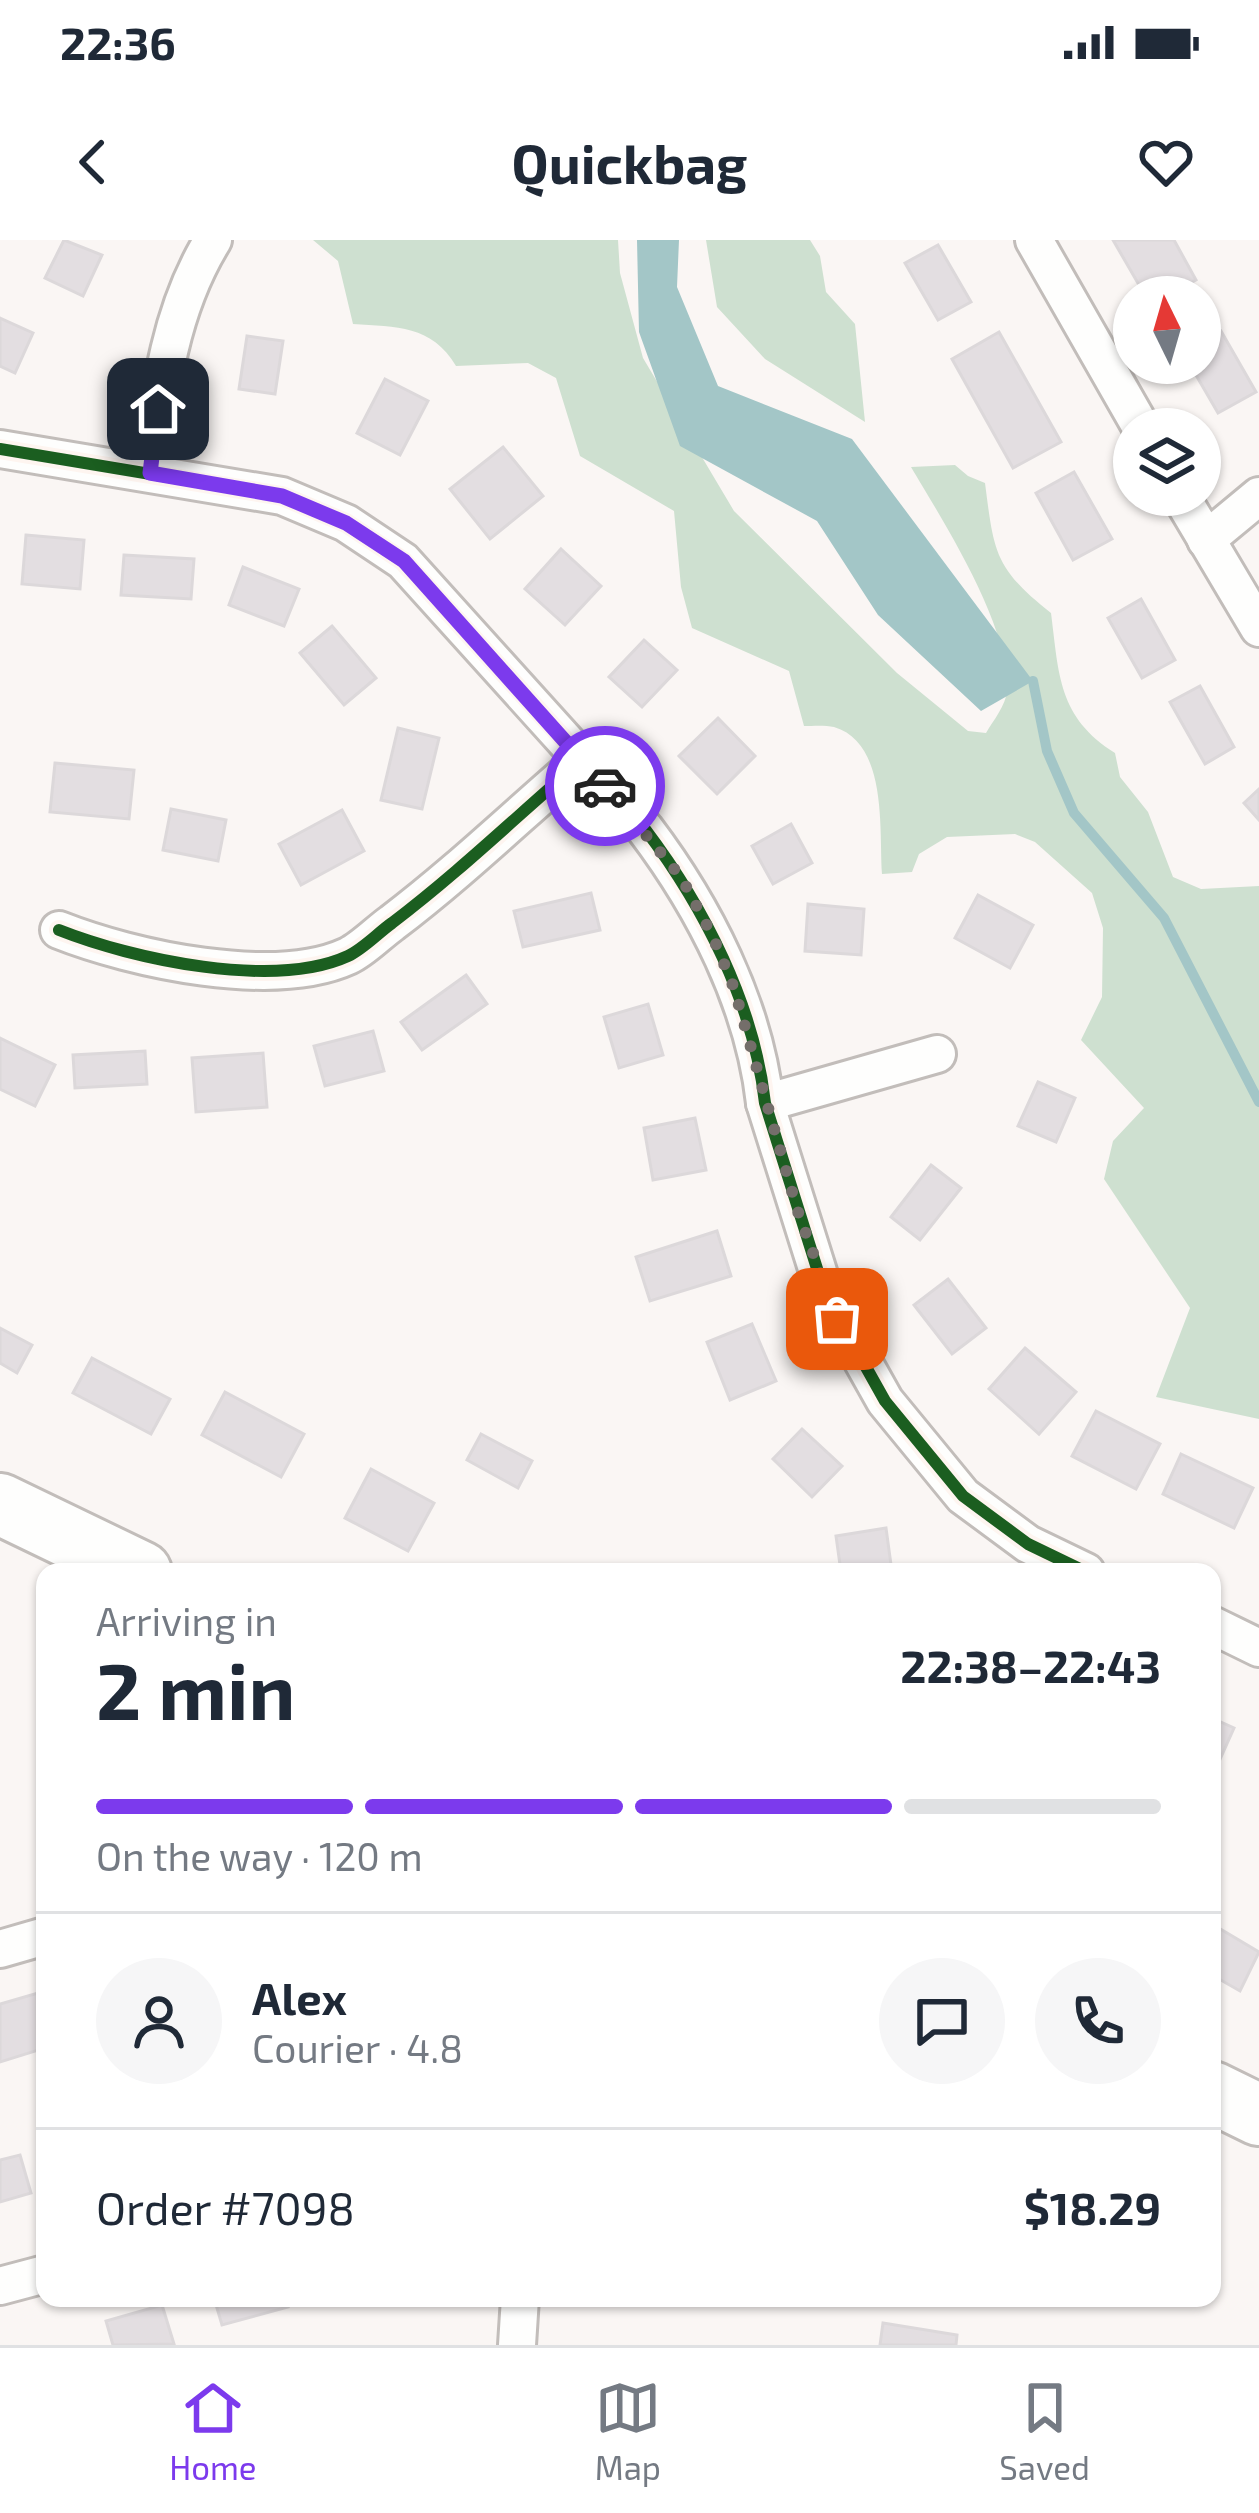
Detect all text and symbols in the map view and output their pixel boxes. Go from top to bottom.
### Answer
text: 22:36 [60,15,176,69]
icon: back [60,129,126,195]
icon: heart [1133,129,1199,195]
text: Quickbag [512,130,747,195]
north arrow [1113,276,1221,384]
map controls [1113,276,1221,516]
pin [107,358,209,460]
icon: home [125,376,191,442]
button: layers [1113,408,1221,516]
courier [545,726,665,846]
icon: car [572,753,638,819]
pin [786,1268,888,1370]
icon: bag [804,1286,870,1352]
text: Arriving in [96,1597,277,1644]
text: 22:38–22:43 [900,1638,1161,1692]
text: 2 min [96,1642,295,1736]
text: On the way · 120 m [96,1832,423,1879]
button: person [96,1958,222,2084]
button: chat [879,1958,1005,2084]
button: phone [1035,1958,1161,2084]
text: Alex [252,1970,347,2024]
text: Courier · 4.8 [252,2024,463,2071]
text: Order #7098 [96,2180,355,2234]
text: $18.29 [1024,2180,1161,2234]
tab: Home [169,2375,257,2487]
tab: Map [595,2375,661,2487]
tab: Saved [999,2375,1090,2487]

